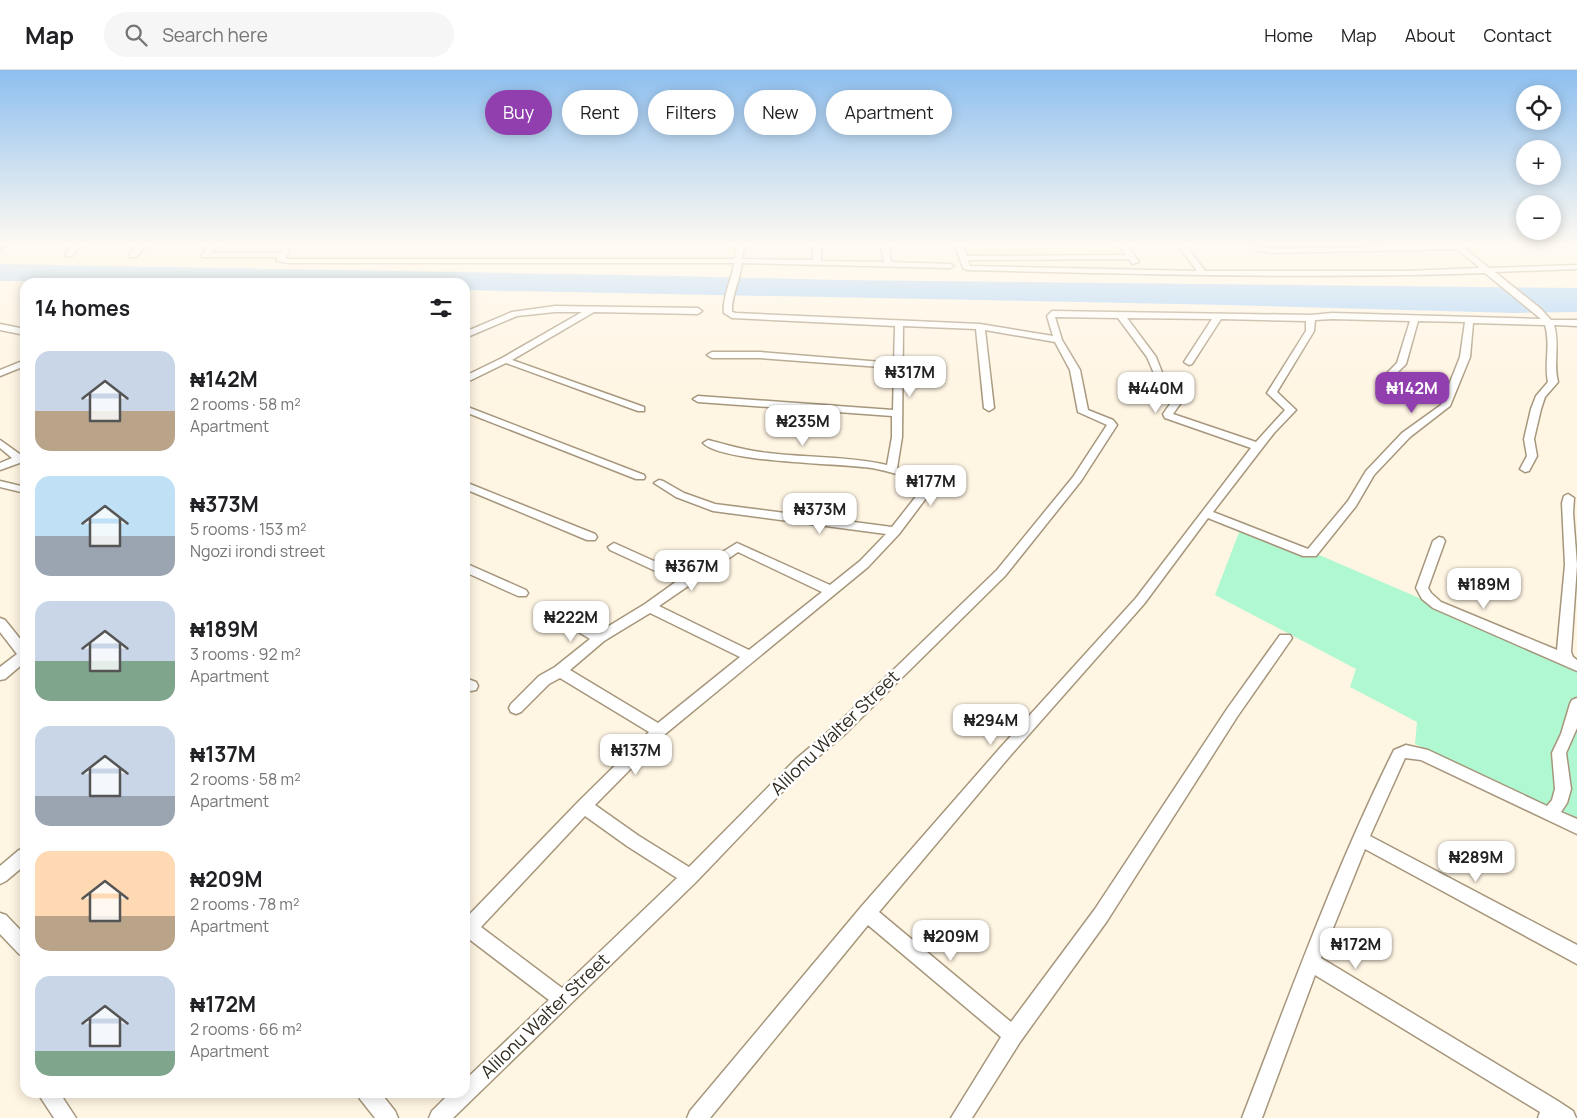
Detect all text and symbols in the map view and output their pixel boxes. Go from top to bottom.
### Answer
search box [104,12,454,57]
text: Map [25,18,74,51]
icon: search [122,21,150,49]
text: Search here [162,22,268,48]
text: Home [1264,23,1313,47]
text: Map [1341,23,1377,47]
text: About [1405,23,1455,47]
text: Contact [1483,23,1552,47]
map controls [1516,85,1561,240]
button: locate [1516,85,1561,130]
chip: Buy [485,90,552,135]
chip: Rent [562,90,638,135]
chip: Filters [648,90,734,135]
chip: New [744,90,816,135]
chip: Apartment [826,90,952,135]
button: + [1516,140,1561,185]
button: − [1516,195,1561,240]
text: 14 homes [35,294,130,322]
icon: filters [427,294,455,322]
pin: ₦317M [875,356,945,398]
text: ₦317M [885,361,935,383]
text: ₦142M [190,365,258,393]
icon: home [75,371,135,431]
pin: ₦440M [1121,372,1191,414]
pin: ₦142M [1377,372,1447,414]
text: ₦440M [1128,377,1184,399]
text: ₦142M [1386,377,1438,399]
text: 2 rooms · 58 m² [190,393,301,415]
pin: ₦235M [768,404,838,447]
text: ₦235M [776,410,830,432]
text: Apartment [190,415,269,437]
pin: ₦177M [896,464,966,507]
text: ₦177M [906,470,956,492]
text: ₦373M [190,490,259,518]
pin: ₦373M [785,492,855,535]
icon: home [75,496,135,556]
text: ₦373M [794,498,846,520]
text: 5 rooms · 153 m² [190,518,306,540]
text: Ngozi irondi street [190,540,325,562]
pin: ₦367M [657,550,727,592]
text: ₦367M [665,555,719,577]
pin: ₦189M [1449,568,1519,610]
text: ₦189M [1458,573,1510,595]
pin: ₦222M [536,600,606,643]
text: ₦222M [544,606,598,628]
text: ₦189M [190,615,258,643]
icon: home [75,621,135,681]
text: 3 rooms · 92 m² [190,643,301,665]
text: Apartment [190,665,269,687]
street label: Alilonu Walter Street [765,665,904,800]
pin: ₦294M [956,704,1026,746]
text: ₦294M [964,709,1018,731]
pin: ₦137M [601,734,671,776]
text: ₦137M [611,739,661,761]
text: ₦137M [190,740,256,768]
icon: home [75,746,135,806]
text: 2 rooms · 58 m² [190,768,301,790]
text: Apartment [190,790,269,812]
pin: ₦289M [1441,840,1511,883]
text: ₦289M [1449,846,1503,868]
text: ₦209M [190,865,263,893]
icon: home [75,871,135,931]
text: 2 rooms · 78 m² [190,893,299,915]
text: Apartment [190,915,269,937]
pin: ₦209M [916,920,986,962]
text: ₦209M [923,925,979,947]
pin: ₦172M [1321,928,1391,970]
text: ₦172M [1331,933,1381,955]
street label: Alilonu Walter Street [475,948,614,1083]
text: ₦172M [190,990,256,1018]
icon: home [75,996,135,1056]
text: 2 rooms · 66 m² [190,1018,302,1040]
text: Apartment [190,1040,269,1062]

